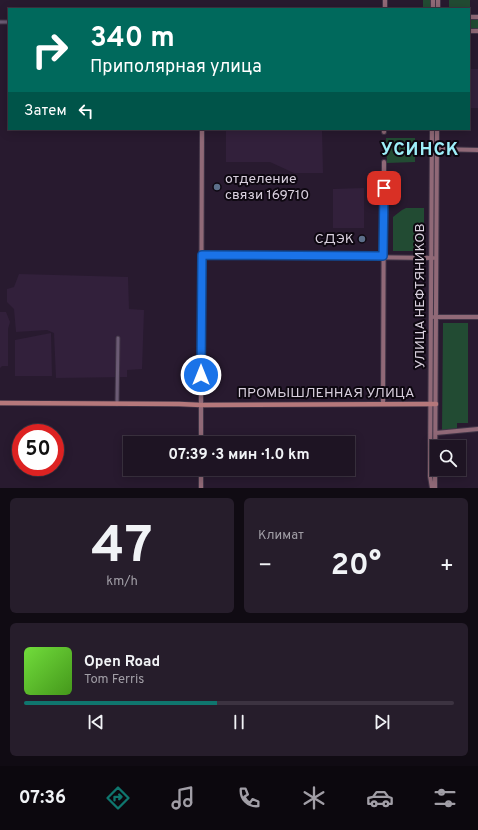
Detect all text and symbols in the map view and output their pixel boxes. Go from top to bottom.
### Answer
text: 340 m [90,21,175,57]
icon: right [24,24,76,76]
text: Приполярная улица [90,56,262,79]
icon: left [75,100,97,122]
text: Затем [24,102,67,121]
district label: УСИНСК [380,139,460,162]
place label: отделение связи 169710 [225,171,309,204]
pin [367,171,401,205]
icon: arrive [373,177,395,199]
marker: отделение связи 169710 [212,182,222,192]
street label: УЛИЦА НЕФТЯНИКОВ [412,223,429,369]
place label: СДЭК [315,231,354,248]
marker: СДЭК [357,234,367,244]
position arrow [180,354,222,396]
street label: ПРОМЫШЛЕННАЯ УЛИЦА [237,385,415,402]
speed limit sign: 50 [12,424,64,476]
map controls [430,440,466,476]
button: search [430,440,466,476]
text: 07:39 · 3 мин · 1.0 km [168,446,310,465]
text: 47 [91,515,153,581]
text: Климат [258,528,304,544]
text: 20° [331,548,381,585]
text: − [258,553,272,580]
text: + [440,553,454,580]
text: km/h [106,574,138,590]
text: Open Road [84,653,160,672]
text: Tom Ferris [84,672,144,688]
icon: previous [85,711,107,733]
icon: pause [228,711,250,733]
icon: next [371,711,393,733]
icon: directions [104,784,132,812]
icon: music [169,784,197,812]
icon: phone [235,784,263,812]
icon: climate [300,784,328,812]
icon: car [366,784,394,812]
icon: filters [431,784,459,812]
text: 07:36 [19,787,66,810]

